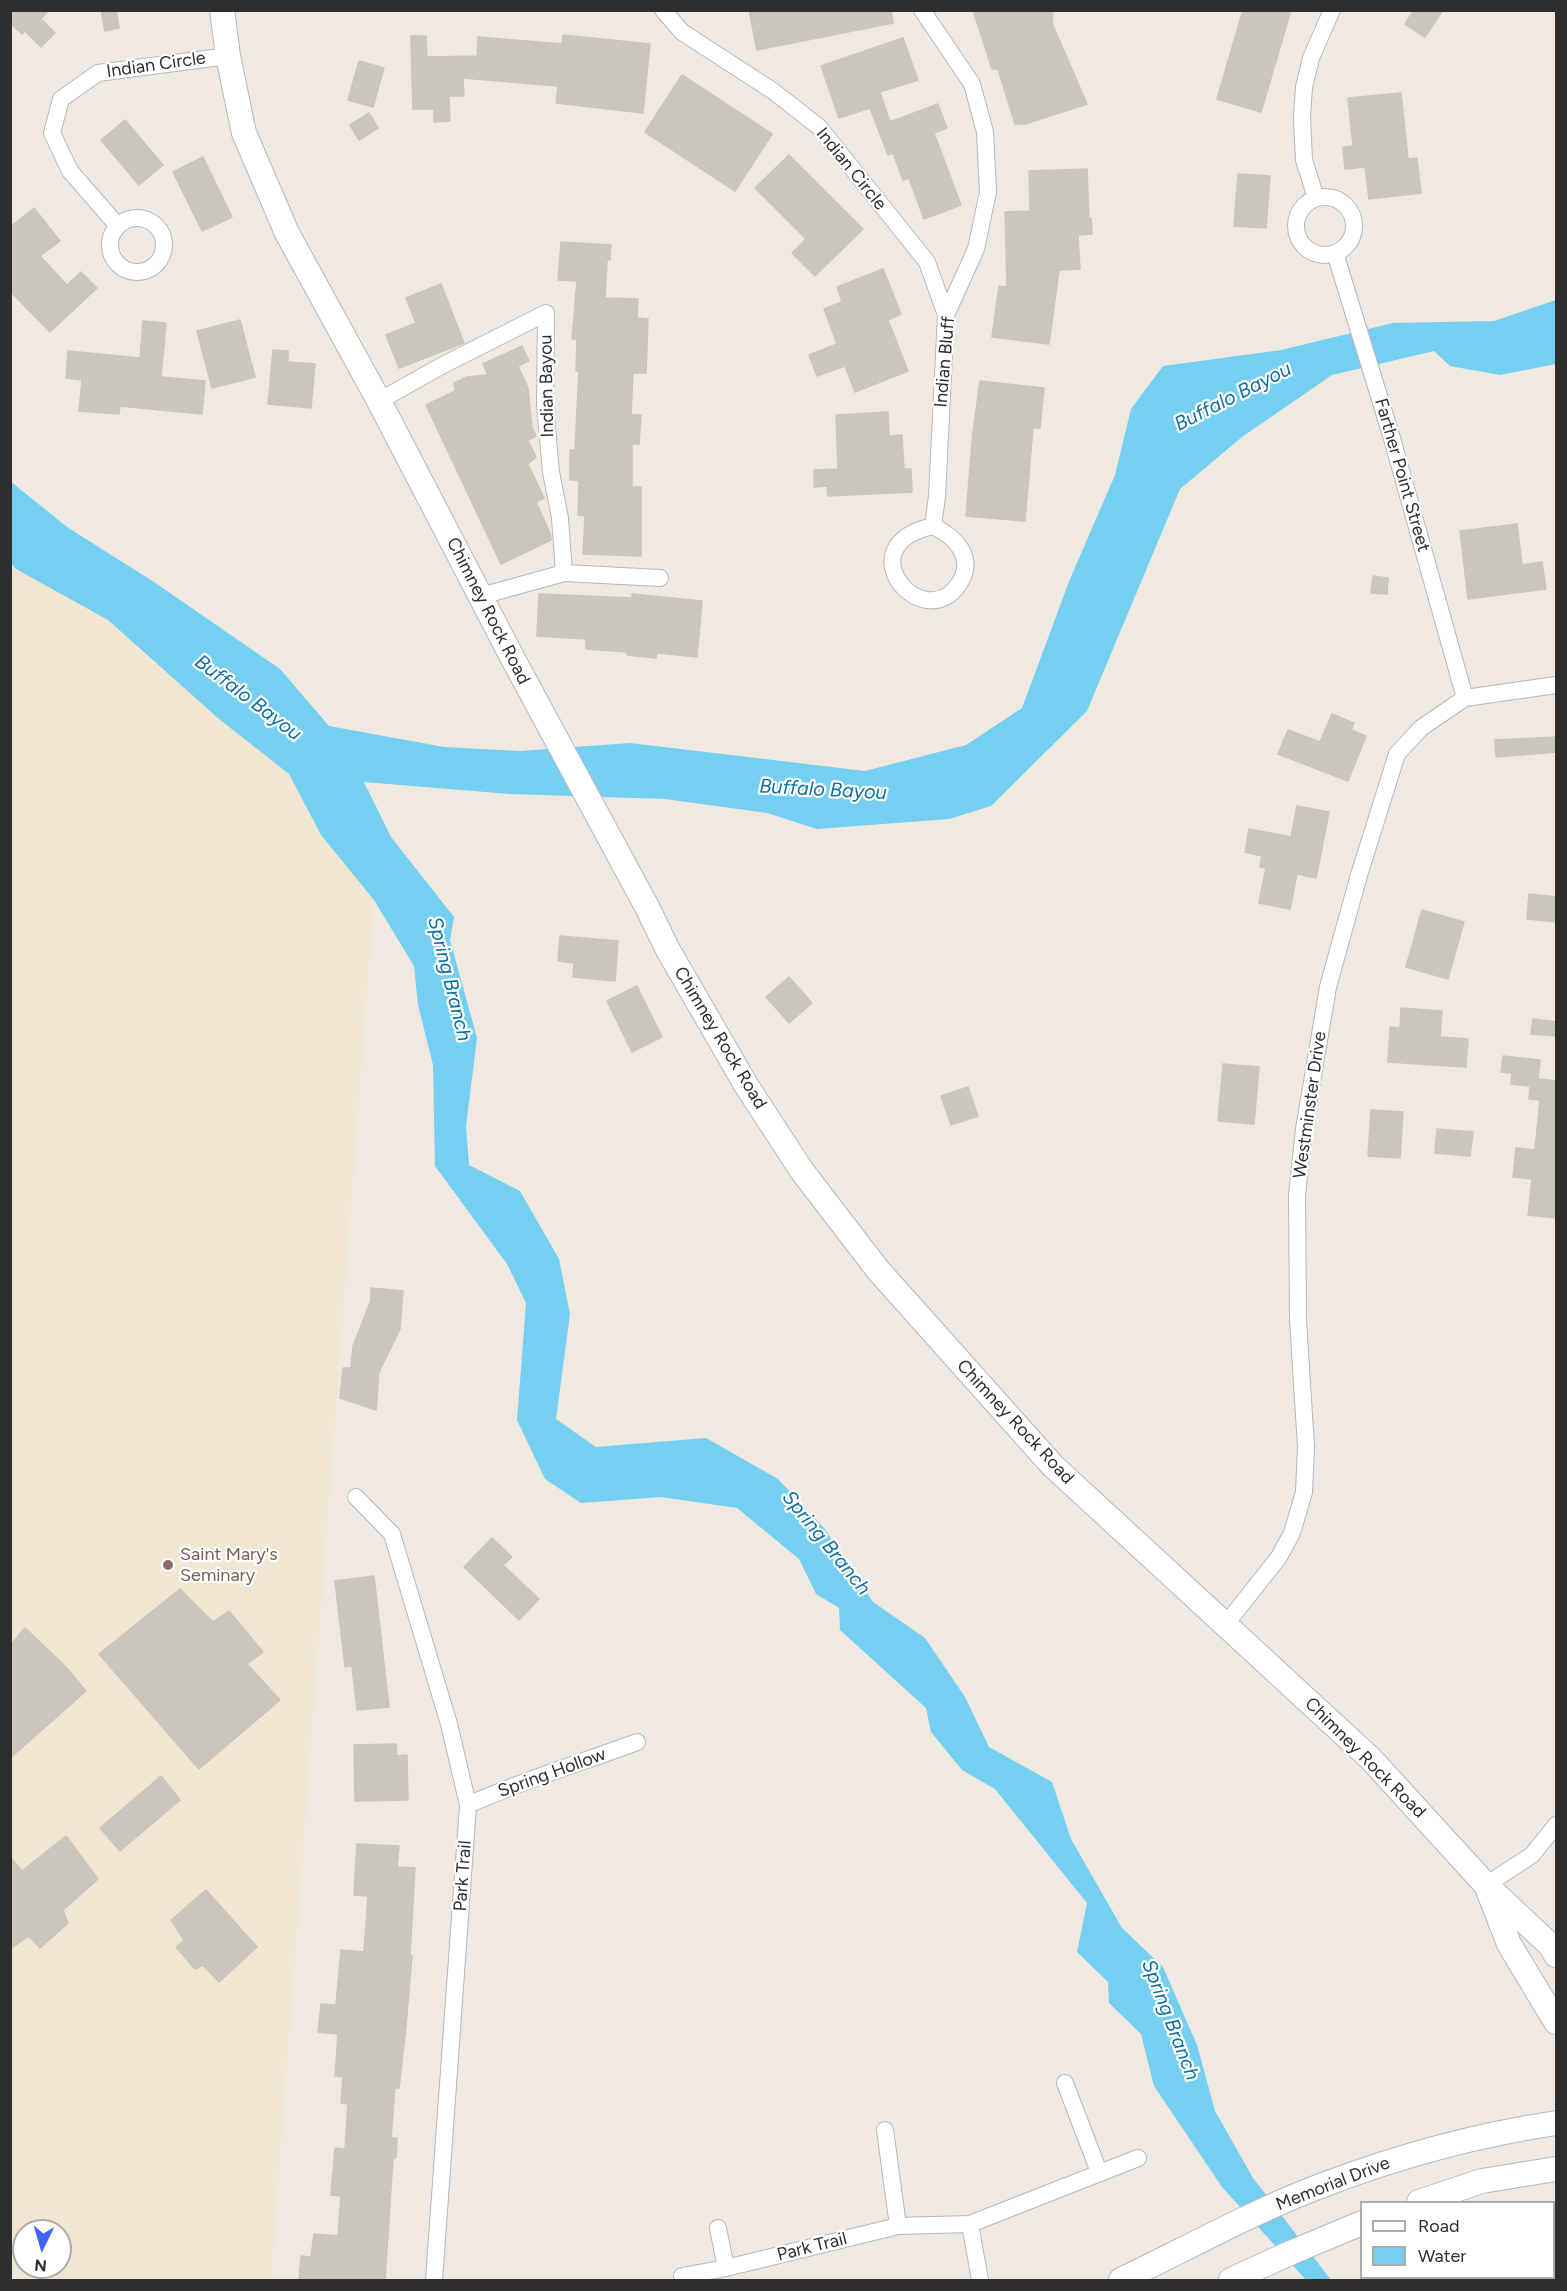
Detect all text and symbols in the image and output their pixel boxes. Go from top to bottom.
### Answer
street label: Indian Circle [105,47,207,83]
street label: Indian Circle [811,123,891,215]
street label: Indian Bluff [930,315,960,409]
street label: Indian Bayou [535,334,559,438]
water label: Buffalo Bayou [1171,357,1295,437]
street label: Farther Point Street [1370,396,1434,554]
street label: Chimney Rock Road [442,534,534,688]
water label: Buffalo Bayou [190,650,306,746]
water label: Buffalo Bayou [759,775,887,805]
water label: Spring Branch [422,914,476,1044]
street label: Chimney Rock Road [669,963,771,1113]
street label: Westminster Drive [1289,1030,1331,1180]
street label: Chimney Rock Road [952,1355,1078,1489]
water label: Spring Branch [777,1486,875,1600]
place label: Saint Mary's Seminary [180,1544,278,1586]
marker: Saint Mary's Seminary [161,1558,175,1572]
street label: Chimney Rock Road [1300,1693,1430,1823]
street label: Spring Hollow [495,1743,609,1803]
street label: Park Trail [450,1840,476,1912]
water label: Spring Branch [1136,1956,1204,2084]
street label: Memorial Drive [1273,2152,1393,2216]
legend [1360,2201,1555,2279]
text: Road [1418,2215,1459,2237]
north arrow [12,2219,72,2279]
street label: Park Trail [775,2228,849,2266]
text: Water [1418,2245,1466,2267]
text: N [34,2255,48,2275]

